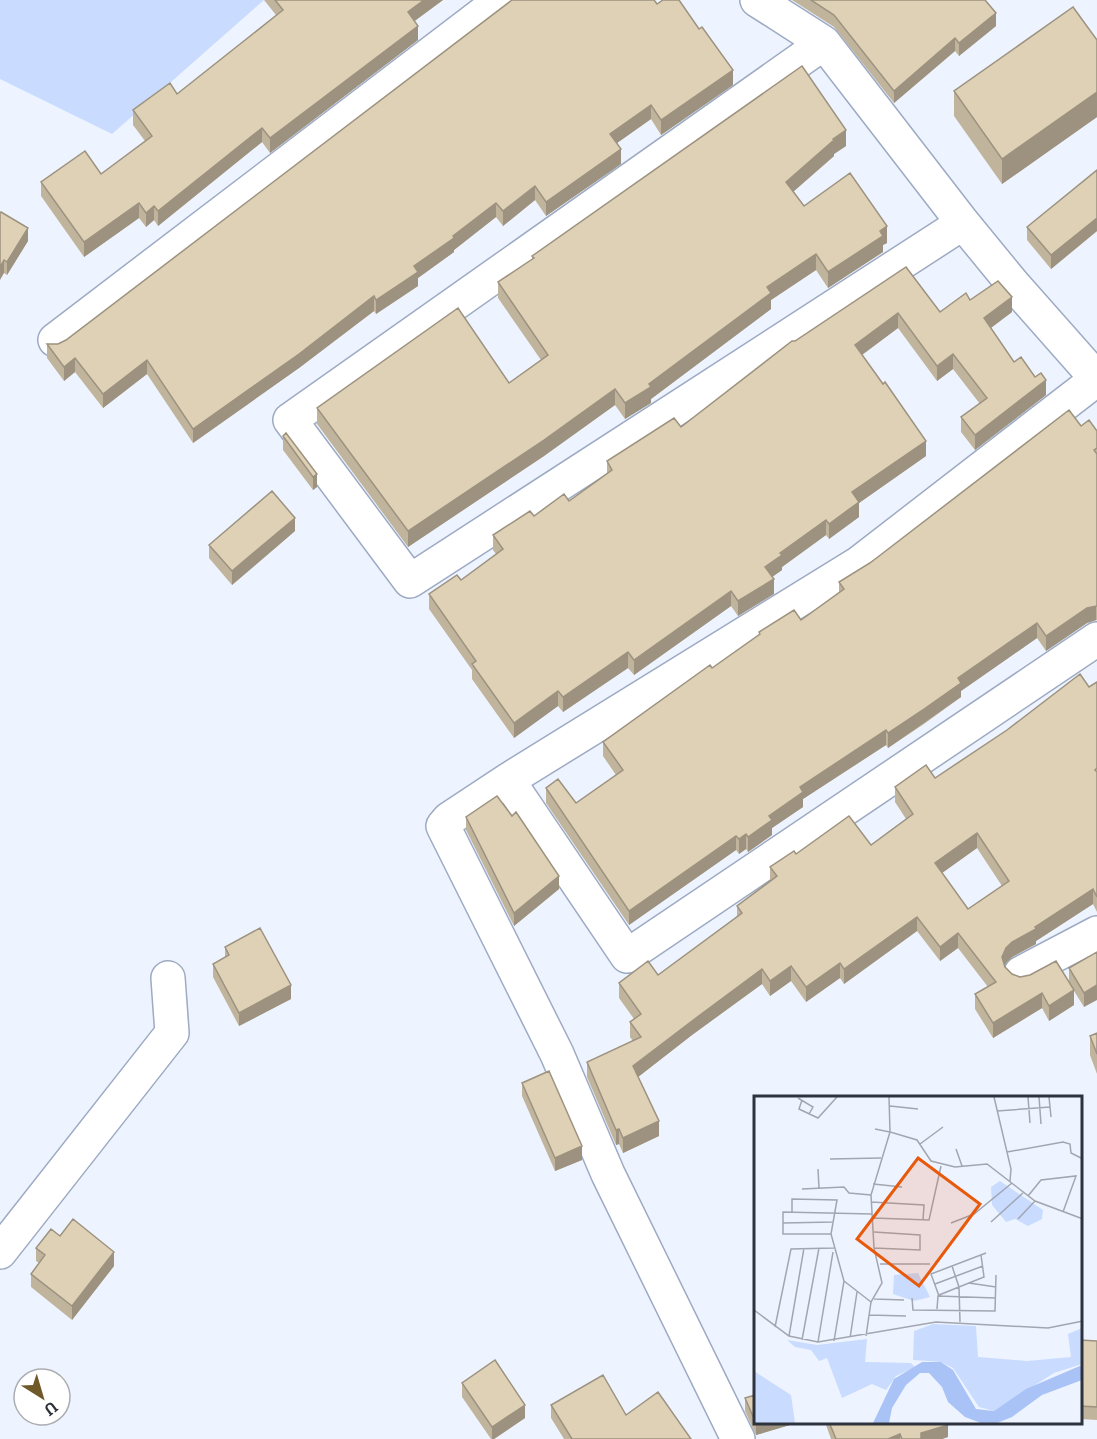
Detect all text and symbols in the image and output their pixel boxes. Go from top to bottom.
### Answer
inset map [754,1096,1082,1424]
north arrow [12,1367,72,1427]
text: U [40,1397,61,1420]

